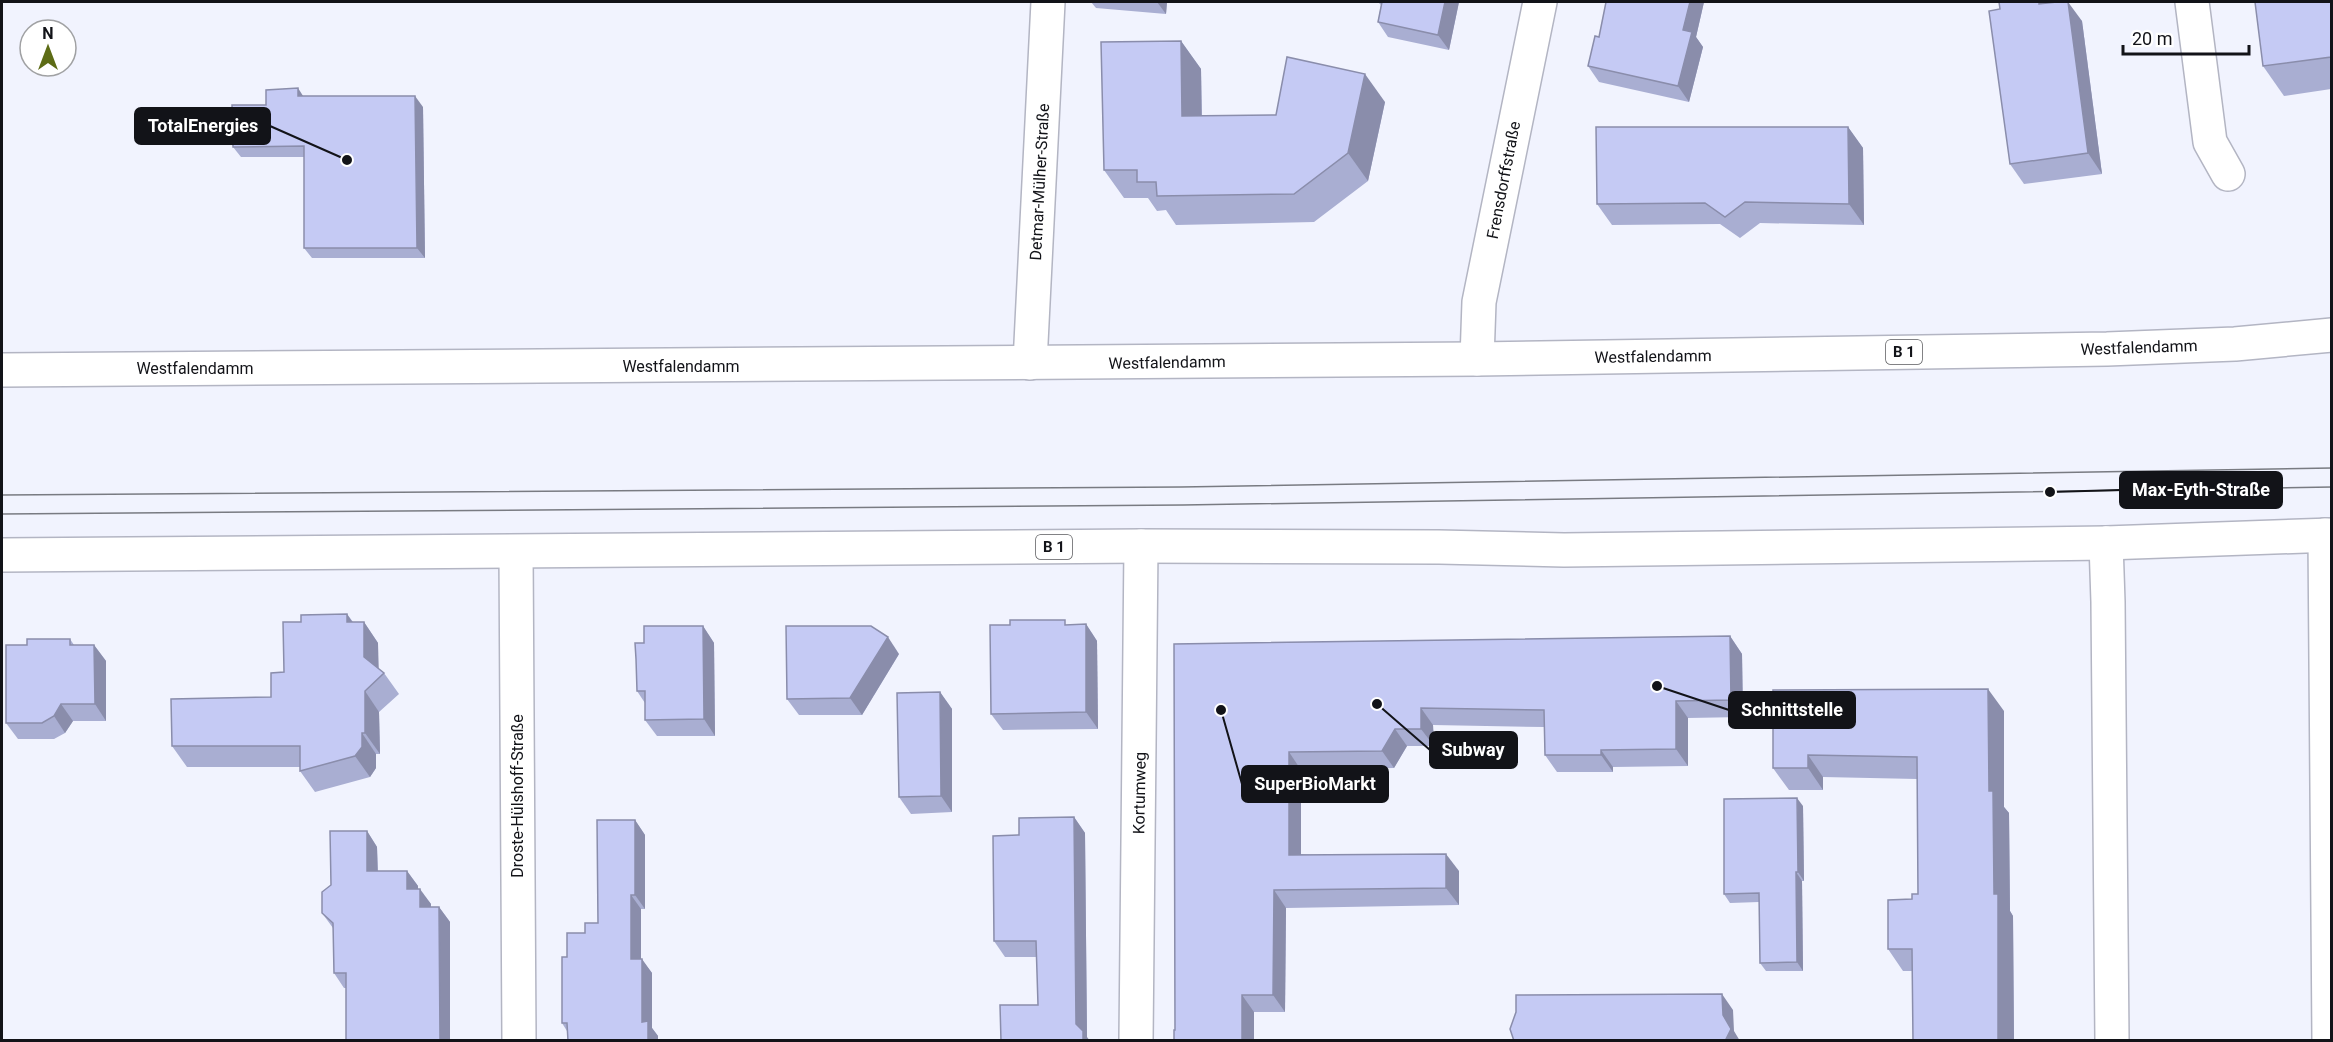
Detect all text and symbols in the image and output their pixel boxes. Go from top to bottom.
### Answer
north arrow [18,18,78,78]
scale bar [2123,18,2249,56]
text: N [42,24,54,43]
text: 20 m [2132,28,2172,49]
street label: Detmar-Mülher-Straße [1026,103,1053,261]
callout: TotalEnergies [135,108,270,144]
text: TotalEnergies [148,115,258,136]
street label: Frensdorffstraße [1483,120,1524,241]
street label: Westfalendamm [2080,336,2198,359]
road number: B 1 [1886,340,1922,364]
street label: Westfalendamm [1594,346,1712,367]
street label: Westfalendamm [1108,352,1226,373]
street label: Westfalendamm [622,357,740,376]
street label: Westfalendamm [136,359,254,378]
callout: Max-Eyth-Straße [2120,472,2282,508]
text: Max-Eyth-Straße [2132,479,2270,500]
road number: B 1 [1036,535,1072,559]
callout: Schnittstelle [1729,692,1855,728]
text: Schnittstelle [1741,699,1843,720]
street label: Droste-Hülshoff-Straße [508,714,527,878]
callout: Subway [1430,732,1517,768]
text: Subway [1441,739,1505,760]
street label: Kortumweg [1129,752,1150,834]
callout: SuperBioMarkt [1242,766,1388,802]
text: SuperBioMarkt [1254,773,1376,794]

